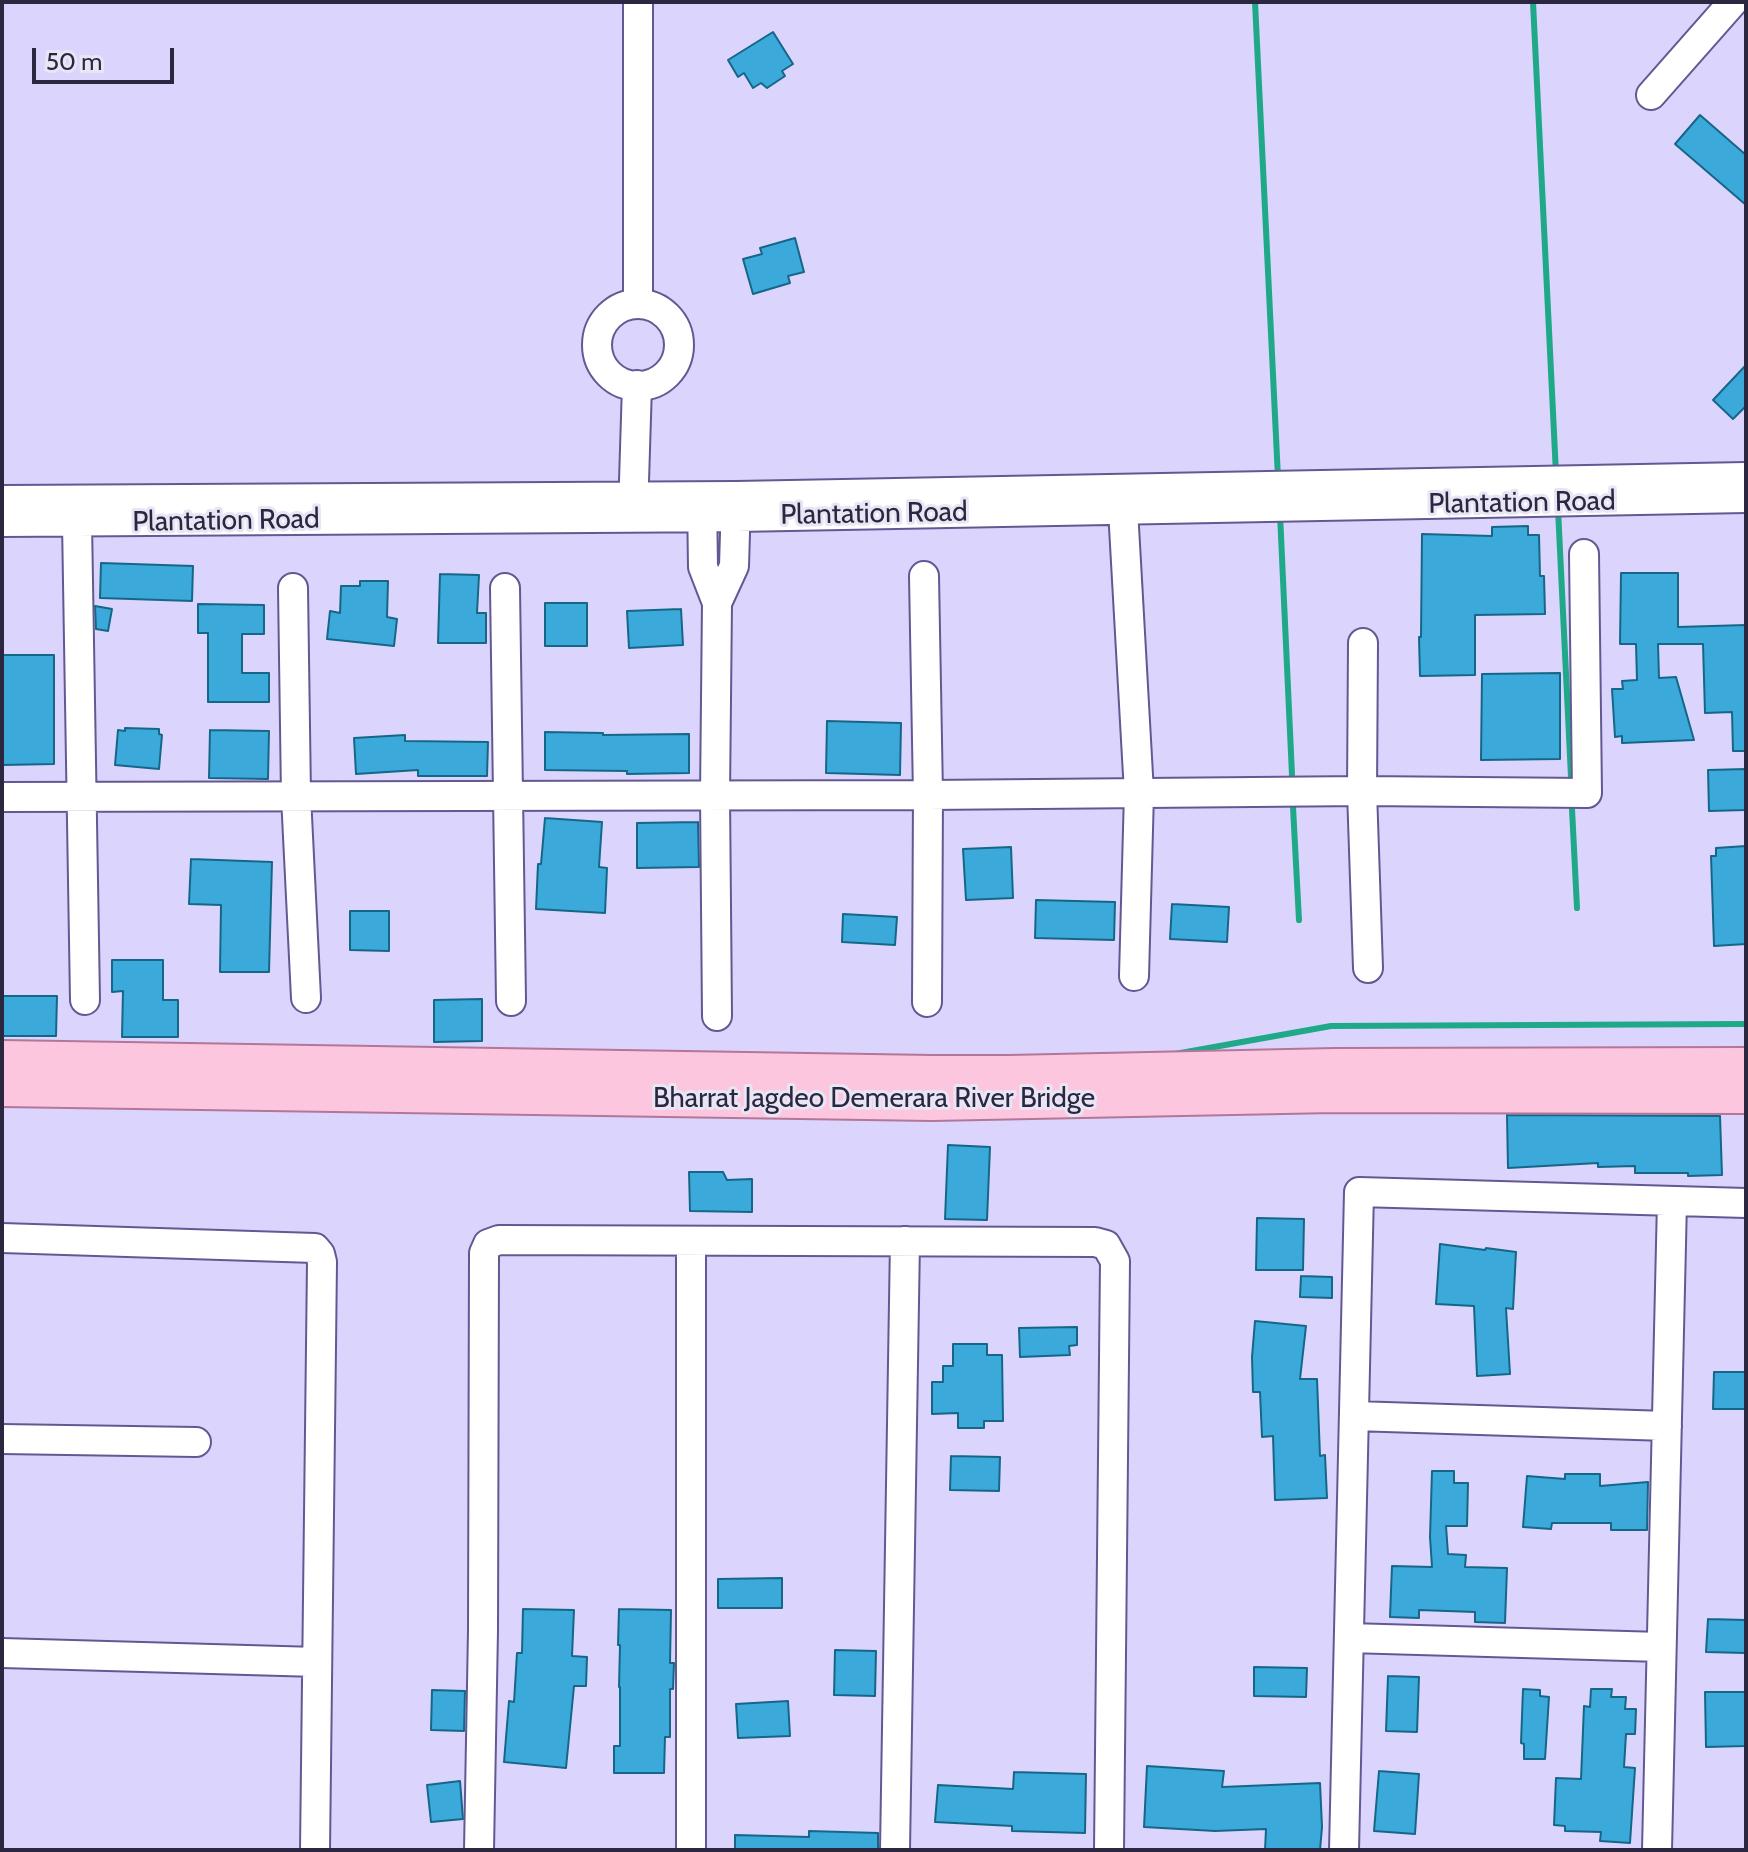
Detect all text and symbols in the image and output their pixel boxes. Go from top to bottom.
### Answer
scale bar [36,32,178,82]
text: 50 m [46,47,102,76]
street label: Plantation Road [1428,485,1616,521]
street label: Plantation Road [780,496,968,532]
street label: Plantation Road [132,503,320,539]
street label: Bharrat Jagdeo Demerara River Bridge [653,1082,1095,1116]

